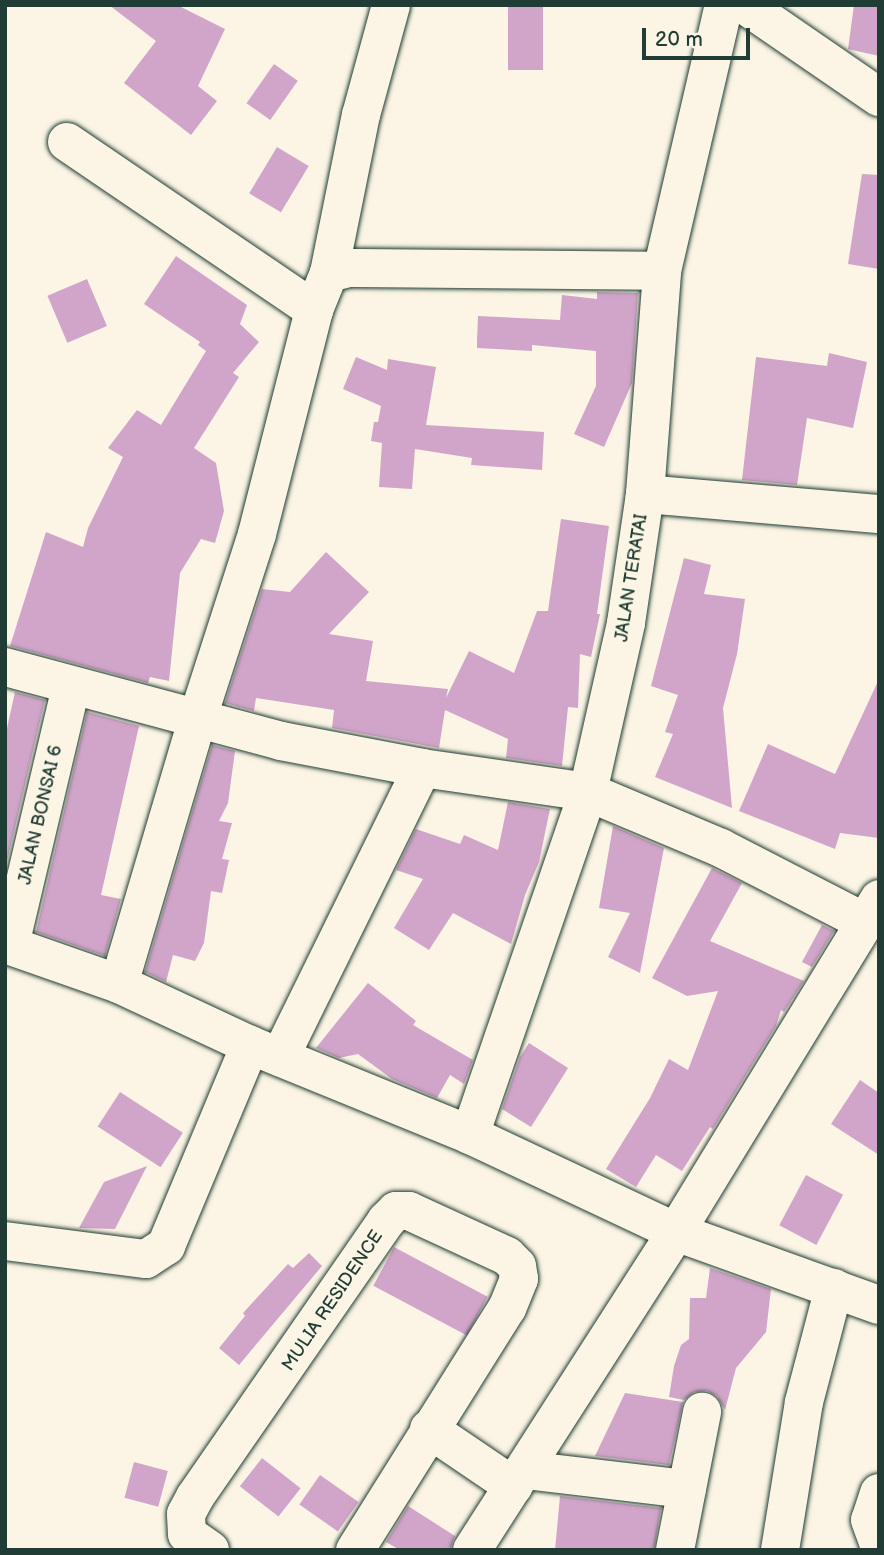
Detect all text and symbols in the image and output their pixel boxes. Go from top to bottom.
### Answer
scale bar [646,14,754,58]
text: 20 m [655,27,703,52]
street label: JALAN TERATAI [611,512,653,644]
street label: JALAN BONSAI 6 [14,743,68,887]
street label: MULIA RESIDENCE [278,1227,388,1375]

